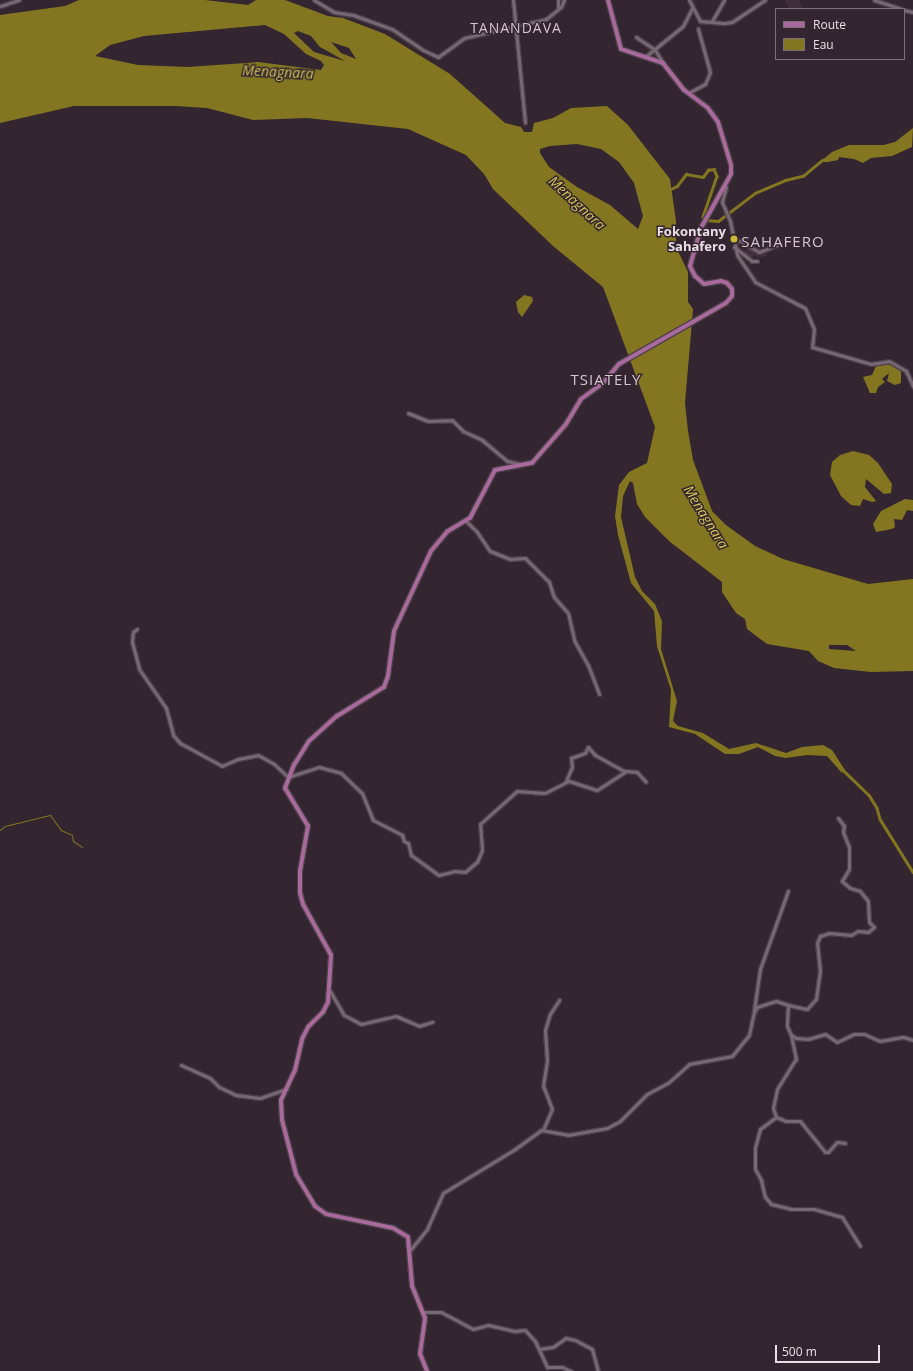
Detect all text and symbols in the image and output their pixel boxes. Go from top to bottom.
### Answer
legend [775,8,905,60]
text: Route [813,16,846,33]
district label: TANANDAVA [470,20,562,36]
text: Eau [813,36,834,53]
water label: Menagnara [242,62,314,82]
water label: Menagnara [545,173,609,233]
place label: Fokontany Sahafero [657,224,726,255]
district label: SAHAFERO [741,233,825,251]
marker: Fokontany Sahafero [729,234,739,244]
district label: TSIATELY [571,371,641,389]
water label: Menagnara [680,482,732,552]
scale bar [777,1337,882,1363]
text: 500 m [782,1343,817,1360]

